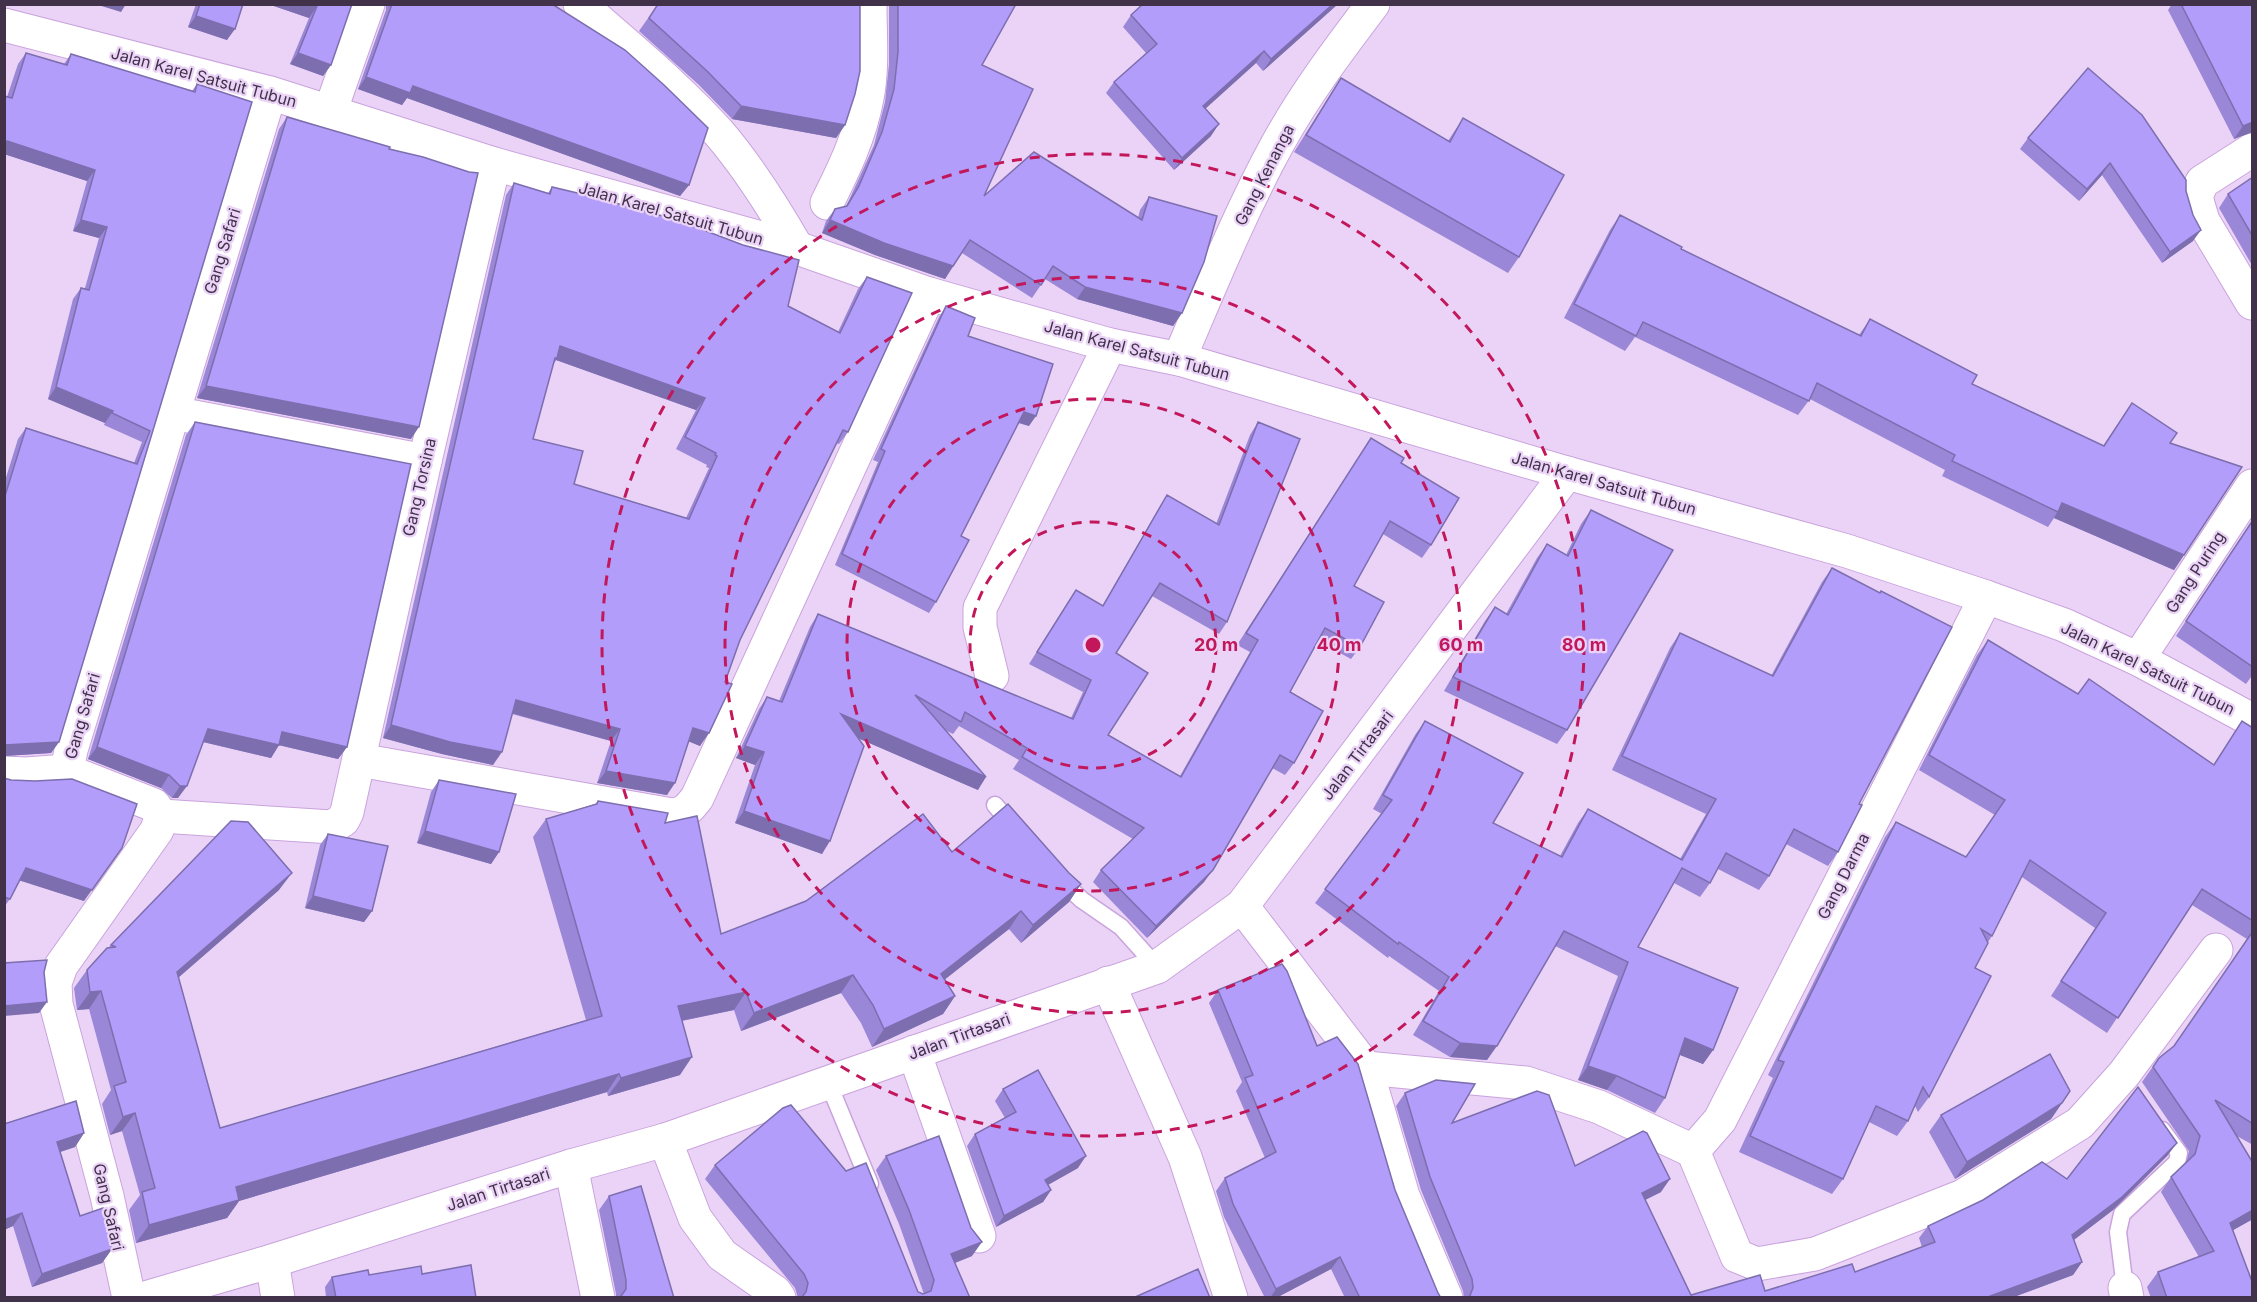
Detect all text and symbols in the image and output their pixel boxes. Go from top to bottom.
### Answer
street label: Jalan Karel Satsuit Tubun [109,43,299,111]
street label: Gang Kenanga [1230,121,1298,229]
street label: Jalan Karel Satsuit Tubun [576,177,766,249]
street label: Gang Safari [199,206,245,296]
street label: Jalan Karel Satsuit Tubun [1042,316,1232,384]
street label: Gang Torsina [398,436,440,538]
street label: Jalan Karel Satsuit Tubun [1509,447,1699,519]
street label: Gang Puring [2161,527,2229,617]
street label: Jalan Karel Satsuit Tubun [2058,617,2238,719]
text: 20 m [1194,634,1238,655]
text: 40 m [1317,634,1362,655]
text: 60 m [1439,634,1483,655]
text: 80 m [1562,634,1606,655]
centre of rings [1083,635,1103,655]
street label: Gang Safari [60,671,104,761]
street label: Jalan Tirtasari [1317,706,1397,804]
street label: Gang Darma [1813,829,1873,923]
street label: Jalan Tirtasari [905,1008,1013,1064]
street label: Gang Safari [89,1162,129,1252]
street label: Jalan Tirtasari [444,1163,552,1215]

